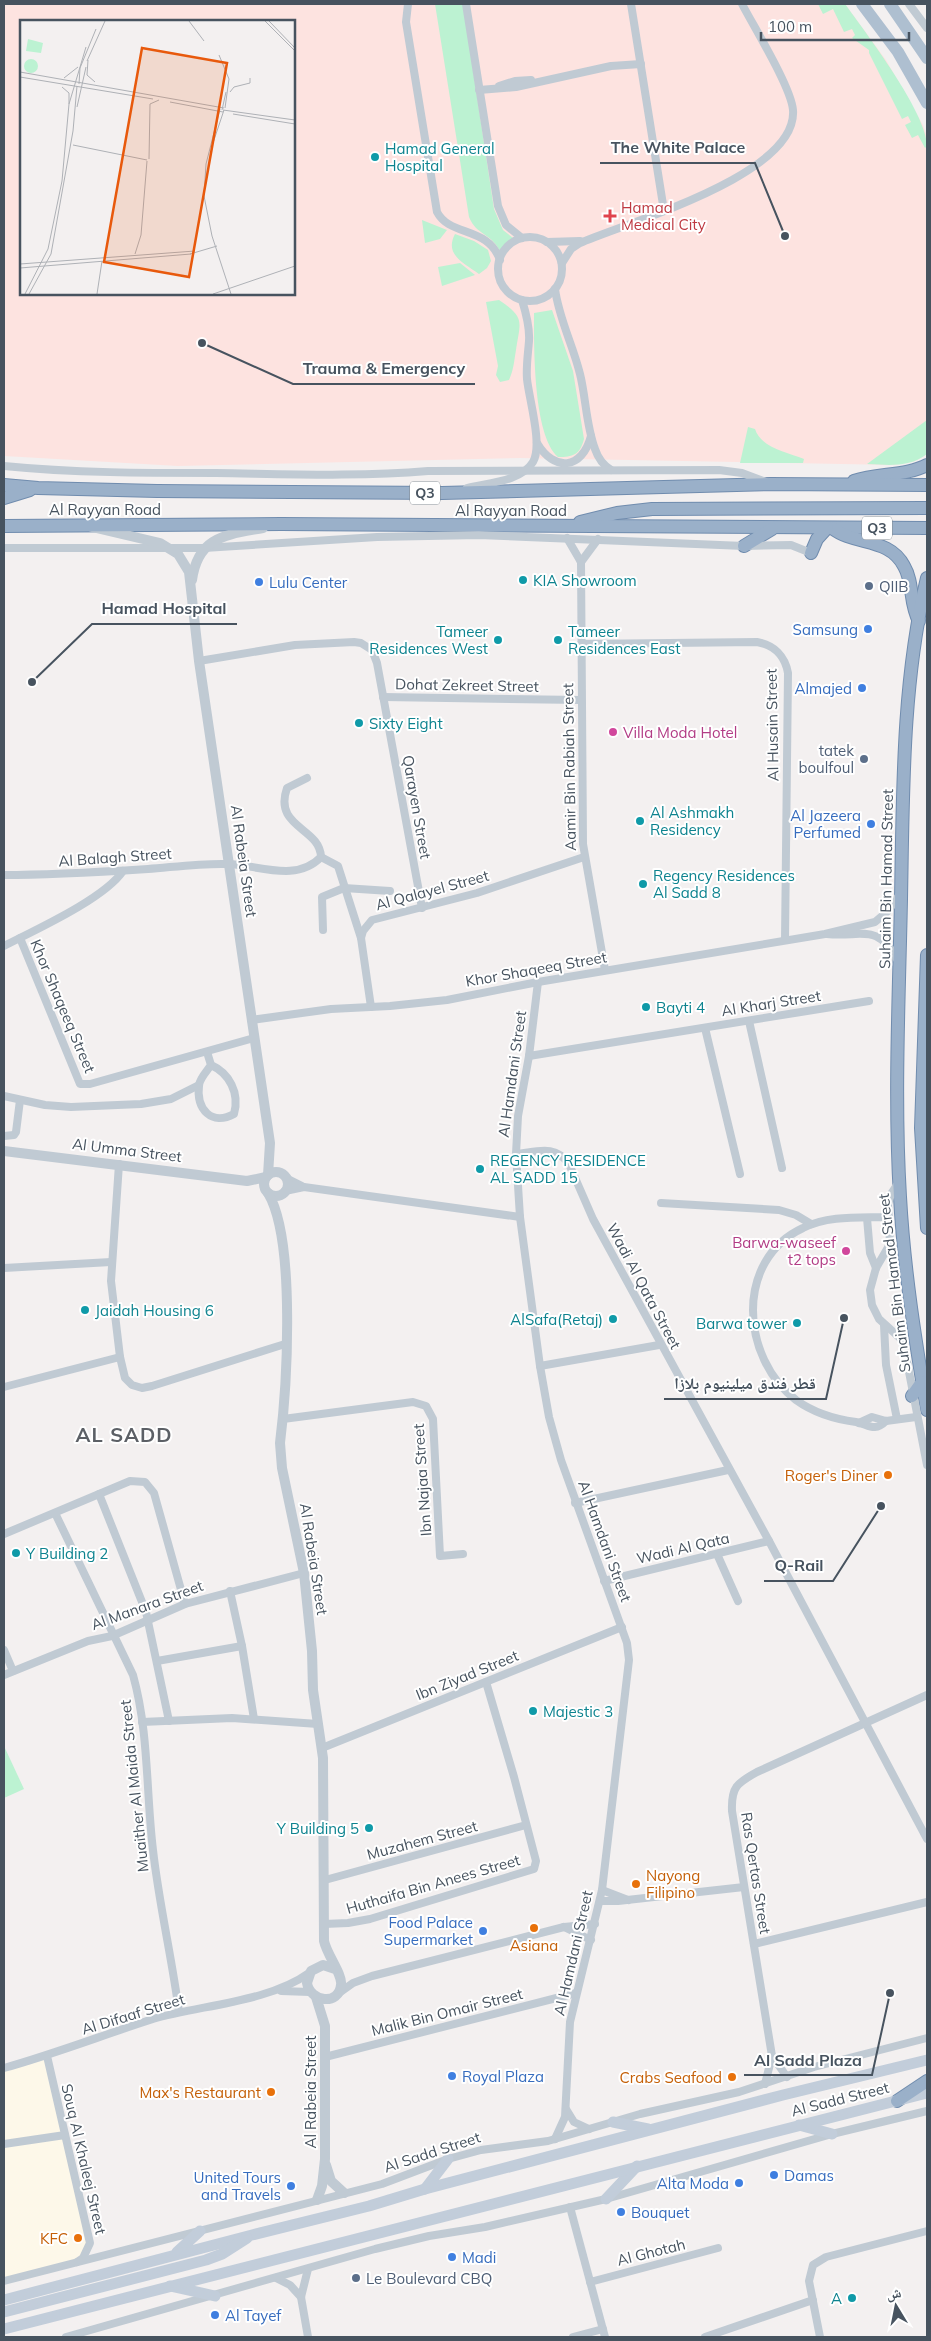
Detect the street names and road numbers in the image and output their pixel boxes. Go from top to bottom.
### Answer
road number: Q3 [410,482,440,504]
street label: Al Rayyan Road [49,500,161,519]
street label: Al Rayyan Road [455,501,567,520]
road number: Q3 [862,516,892,540]
street label: Al Husain Street [762,668,782,782]
street label: Dohat Zekreet Street [395,674,539,696]
street label: Aamir Bin Rabiah Street [558,683,580,851]
street label: Qarayen Street [399,754,435,860]
street label: Suhaim Bin Hamad Street [875,789,897,969]
street label: Al Rabeia Street [227,804,261,918]
street label: Al Balagh Street [58,844,172,870]
street label: Al Qalayel Street [373,866,491,914]
street label: Khor Shaqeeq Street [26,936,100,1076]
street label: Khor Shaqeeq Street [464,947,608,991]
street label: Al Kharj Street [720,986,822,1020]
street label: Al Hamdani Street [494,1009,530,1139]
street label: Al Umma Street [71,1134,183,1166]
street label: Suhaim Bin Hamad Street [874,1193,914,1373]
street label: Wadi Al Qata Street [603,1220,685,1352]
street label: Ibn Najaa Street [409,1423,435,1537]
street label: Al Hamdani Street [574,1478,636,1604]
street label: Al Rabeia Street [296,1502,332,1616]
street label: Wadi Al Qata [635,1528,731,1568]
street label: Al Manara Street [88,1576,206,1634]
street label: Ibn Ziyad Street [413,1646,521,1704]
street label: Muaither Al Maida Street [116,1699,152,1873]
street label: Ras Qertas Street [737,1811,775,1935]
street label: Muzahem Street [365,1816,479,1864]
street label: Huthaifa Bin Anees Street [344,1850,522,1918]
street label: Al Hamdani Street [549,1889,597,2017]
street label: Malik Bin Omair Street [369,1984,525,2040]
street label: Al Difaaf Street [79,1989,187,2039]
street label: Al Rabeia Street [301,2036,320,2149]
street label: Al Sadd Street [789,2078,891,2120]
street label: Souq Al Khaleej Street [57,2082,111,2236]
street label: Al Sadd Street [381,2127,483,2177]
street label: Al Ghotah [615,2234,687,2270]

